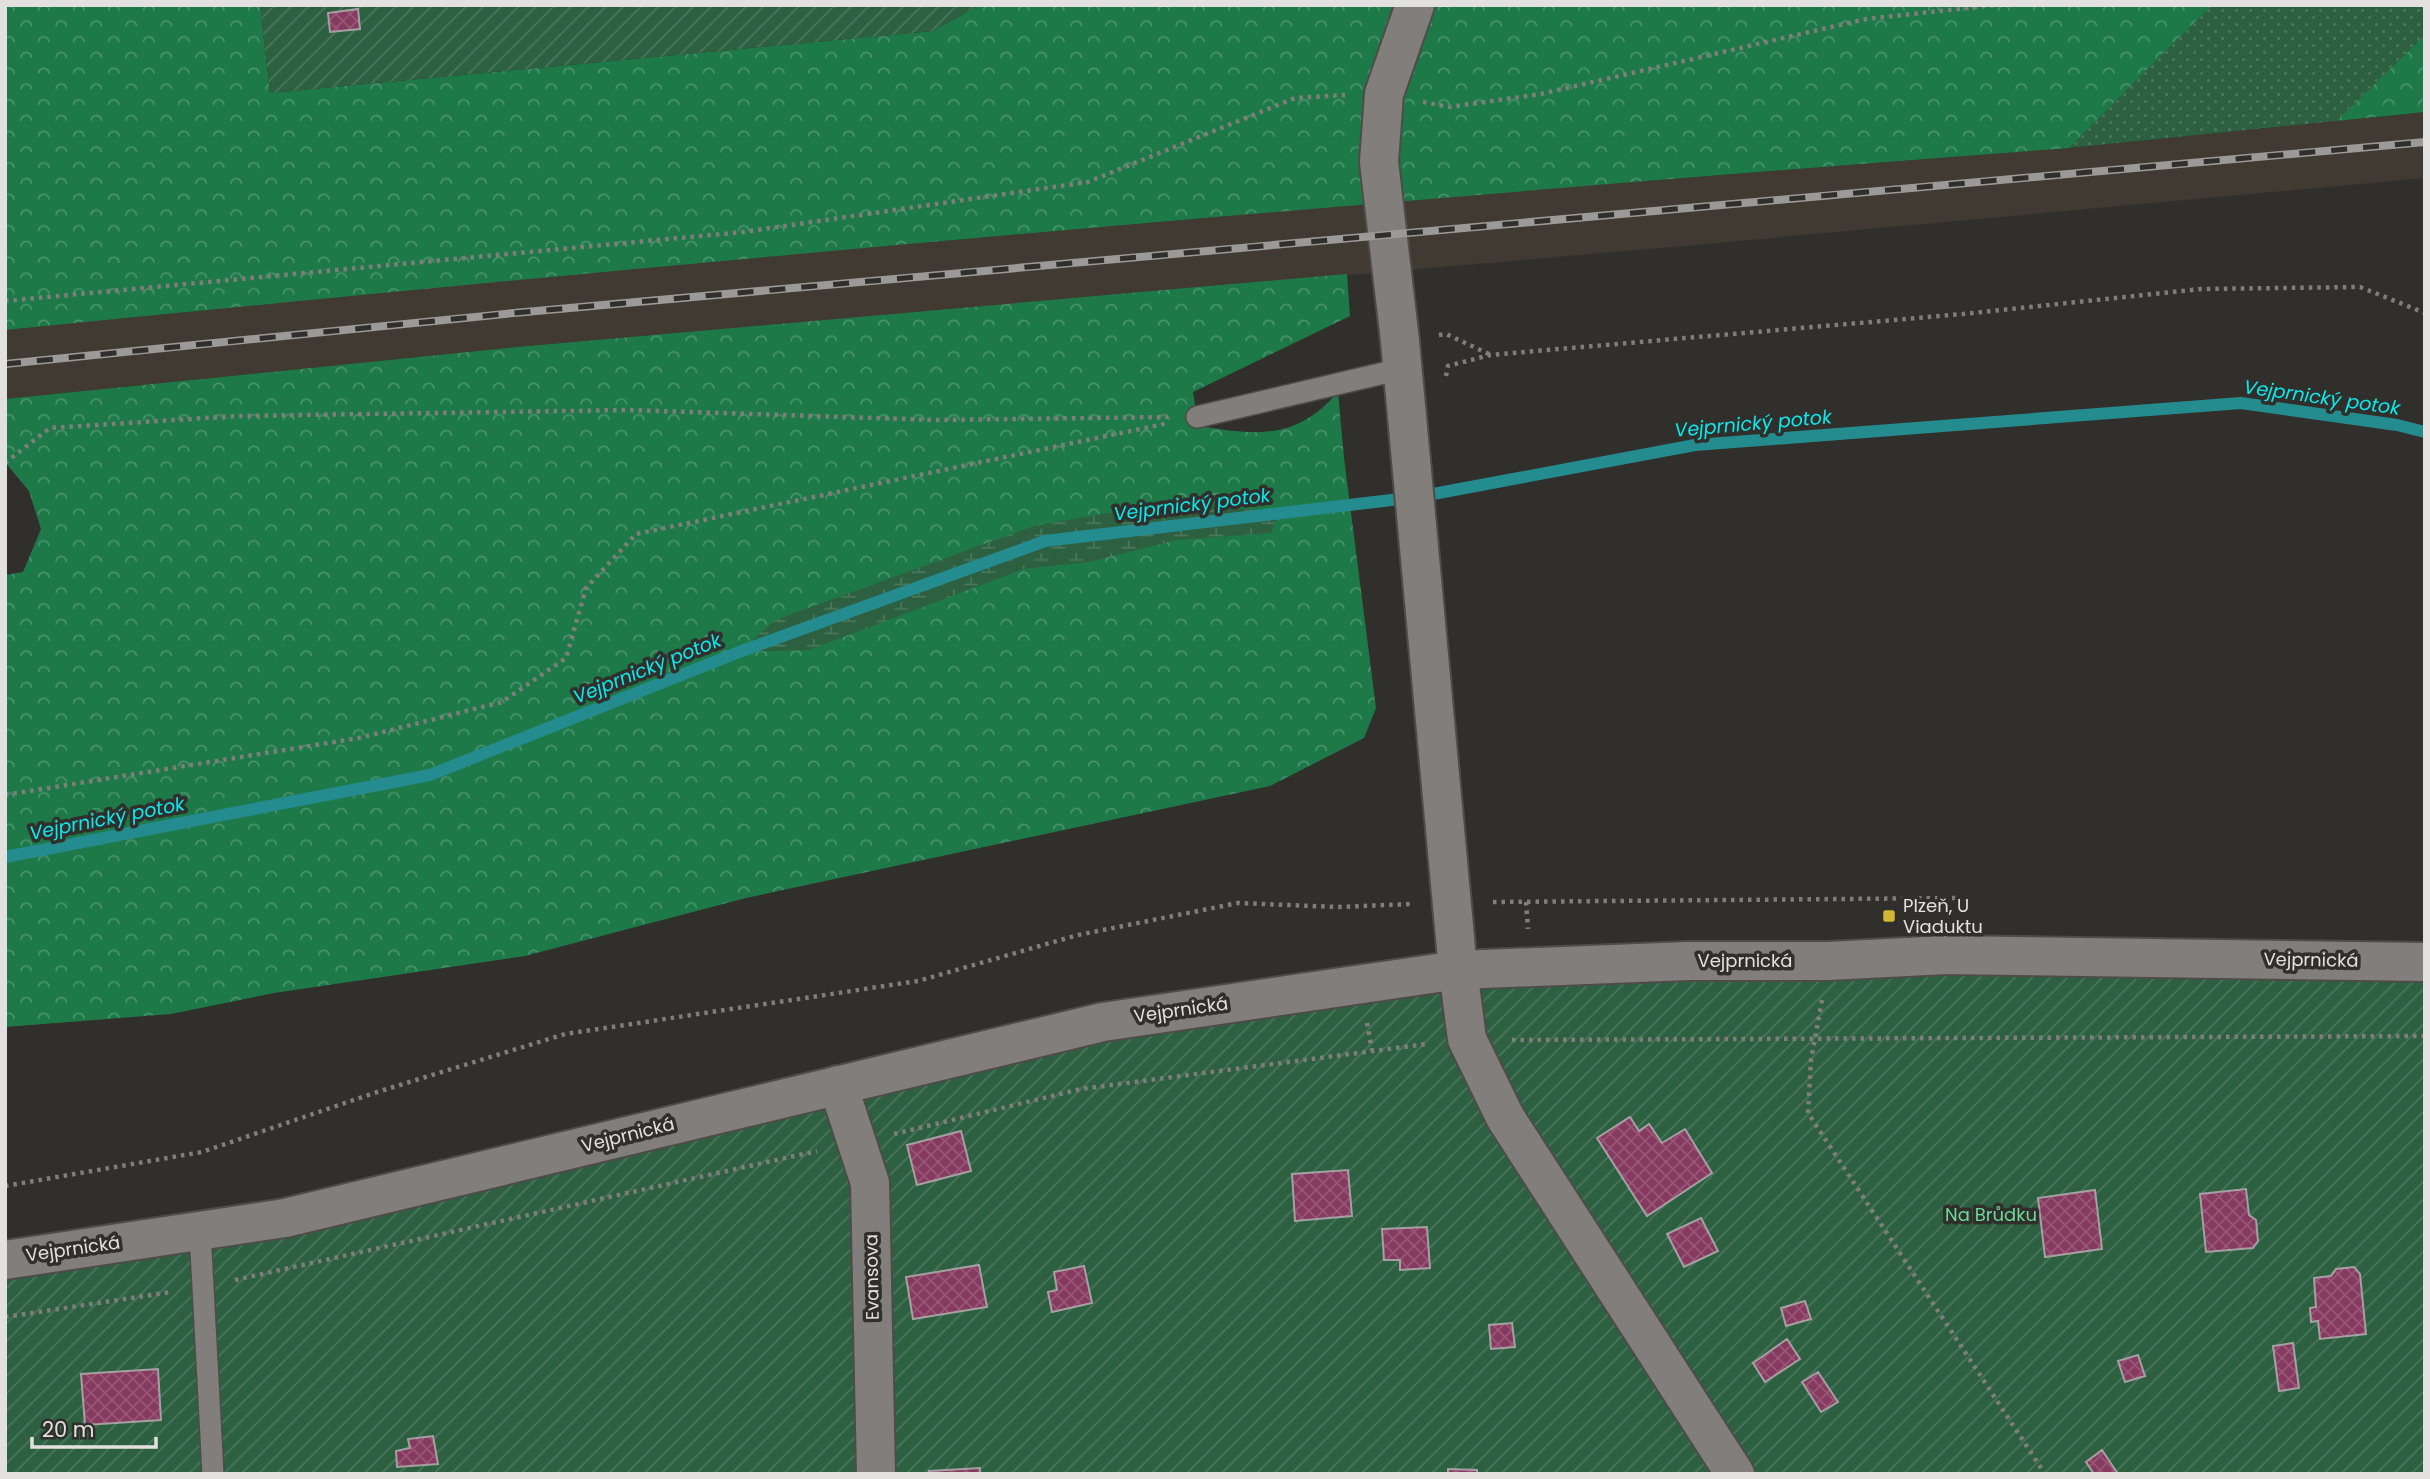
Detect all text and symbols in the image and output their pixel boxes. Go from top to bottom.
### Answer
water label: Vejprnický potok [2242,373,2403,422]
water label: Vejprnický potok [1673,403,1834,444]
water label: Vejprnický potok [1112,481,1273,528]
water label: Vejprnický potok [569,626,726,711]
water label: Vejprnický potok [27,790,188,847]
place label: Plzeň, U Viaduktu [1903,893,1983,939]
marker: Plzeň, U Viaduktu [1881,908,1897,924]
street label: Vejprnická [2263,946,2359,973]
street label: Vejprnická [1698,948,1793,973]
street label: Vejprnická [1132,991,1230,1028]
street label: Vejprnická [579,1111,677,1158]
park label: Na Brůdku [1945,1202,2037,1227]
street label: Vejprnická [24,1230,122,1267]
street label: Evansova [858,1234,885,1320]
scale bar [32,1406,156,1450]
text: 20 m [42,1415,95,1444]

